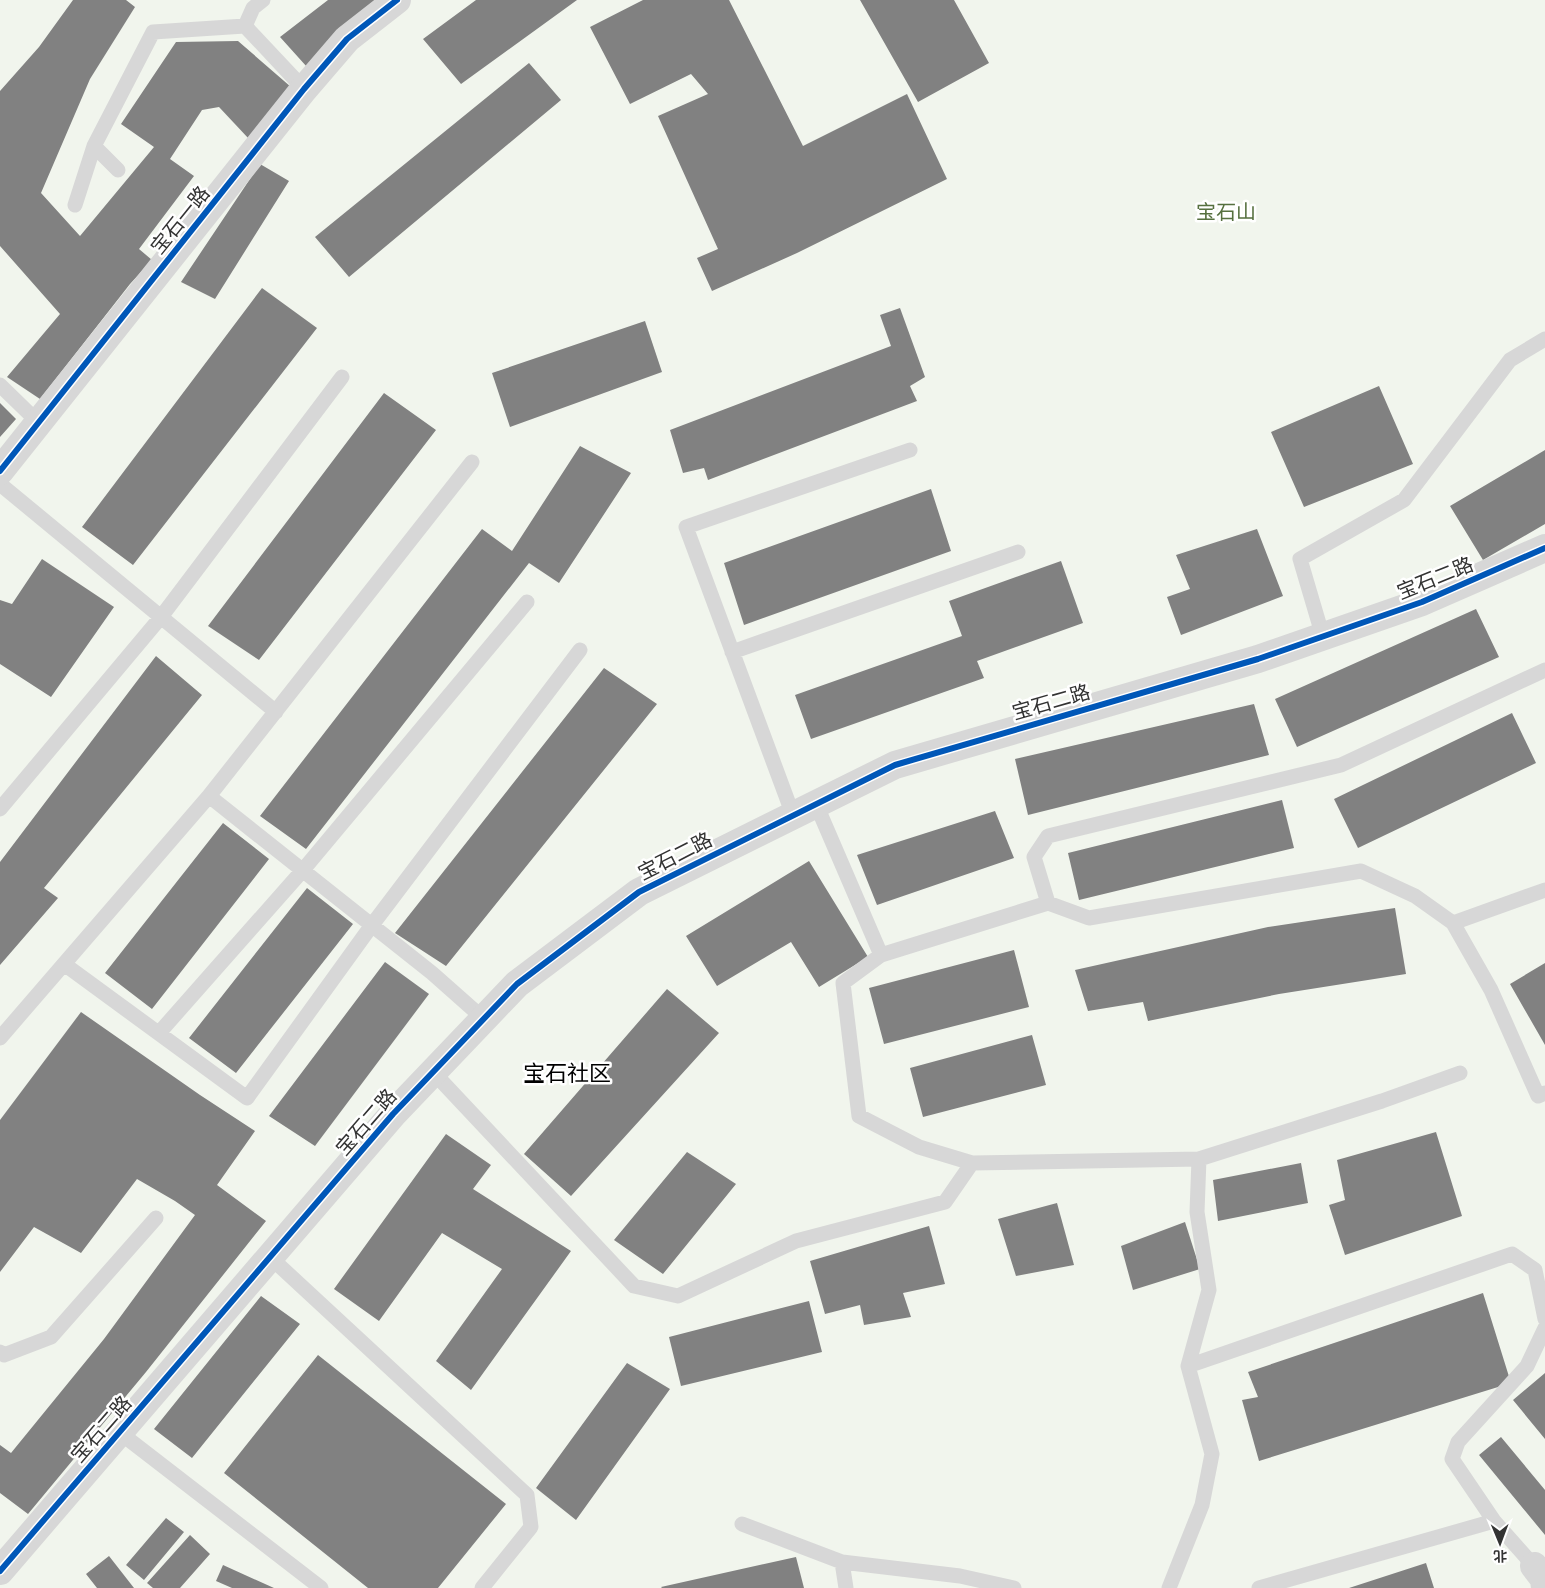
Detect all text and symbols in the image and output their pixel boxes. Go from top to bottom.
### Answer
street label: 宝石一路 [147,183,214,258]
park label: 宝石山 [1196,202,1256,223]
street label: 宝石二路 [1394,554,1476,603]
street label: 宝石二路 [1010,681,1092,724]
street label: 宝石二路 [635,829,716,884]
district label: 宝石社区 [523,1062,611,1085]
street label: 宝石二路 [332,1085,401,1159]
street label: 宝石二路 [67,1392,136,1466]
north arrow [1475,1518,1525,1568]
text: 北 [1493,1548,1507,1563]

